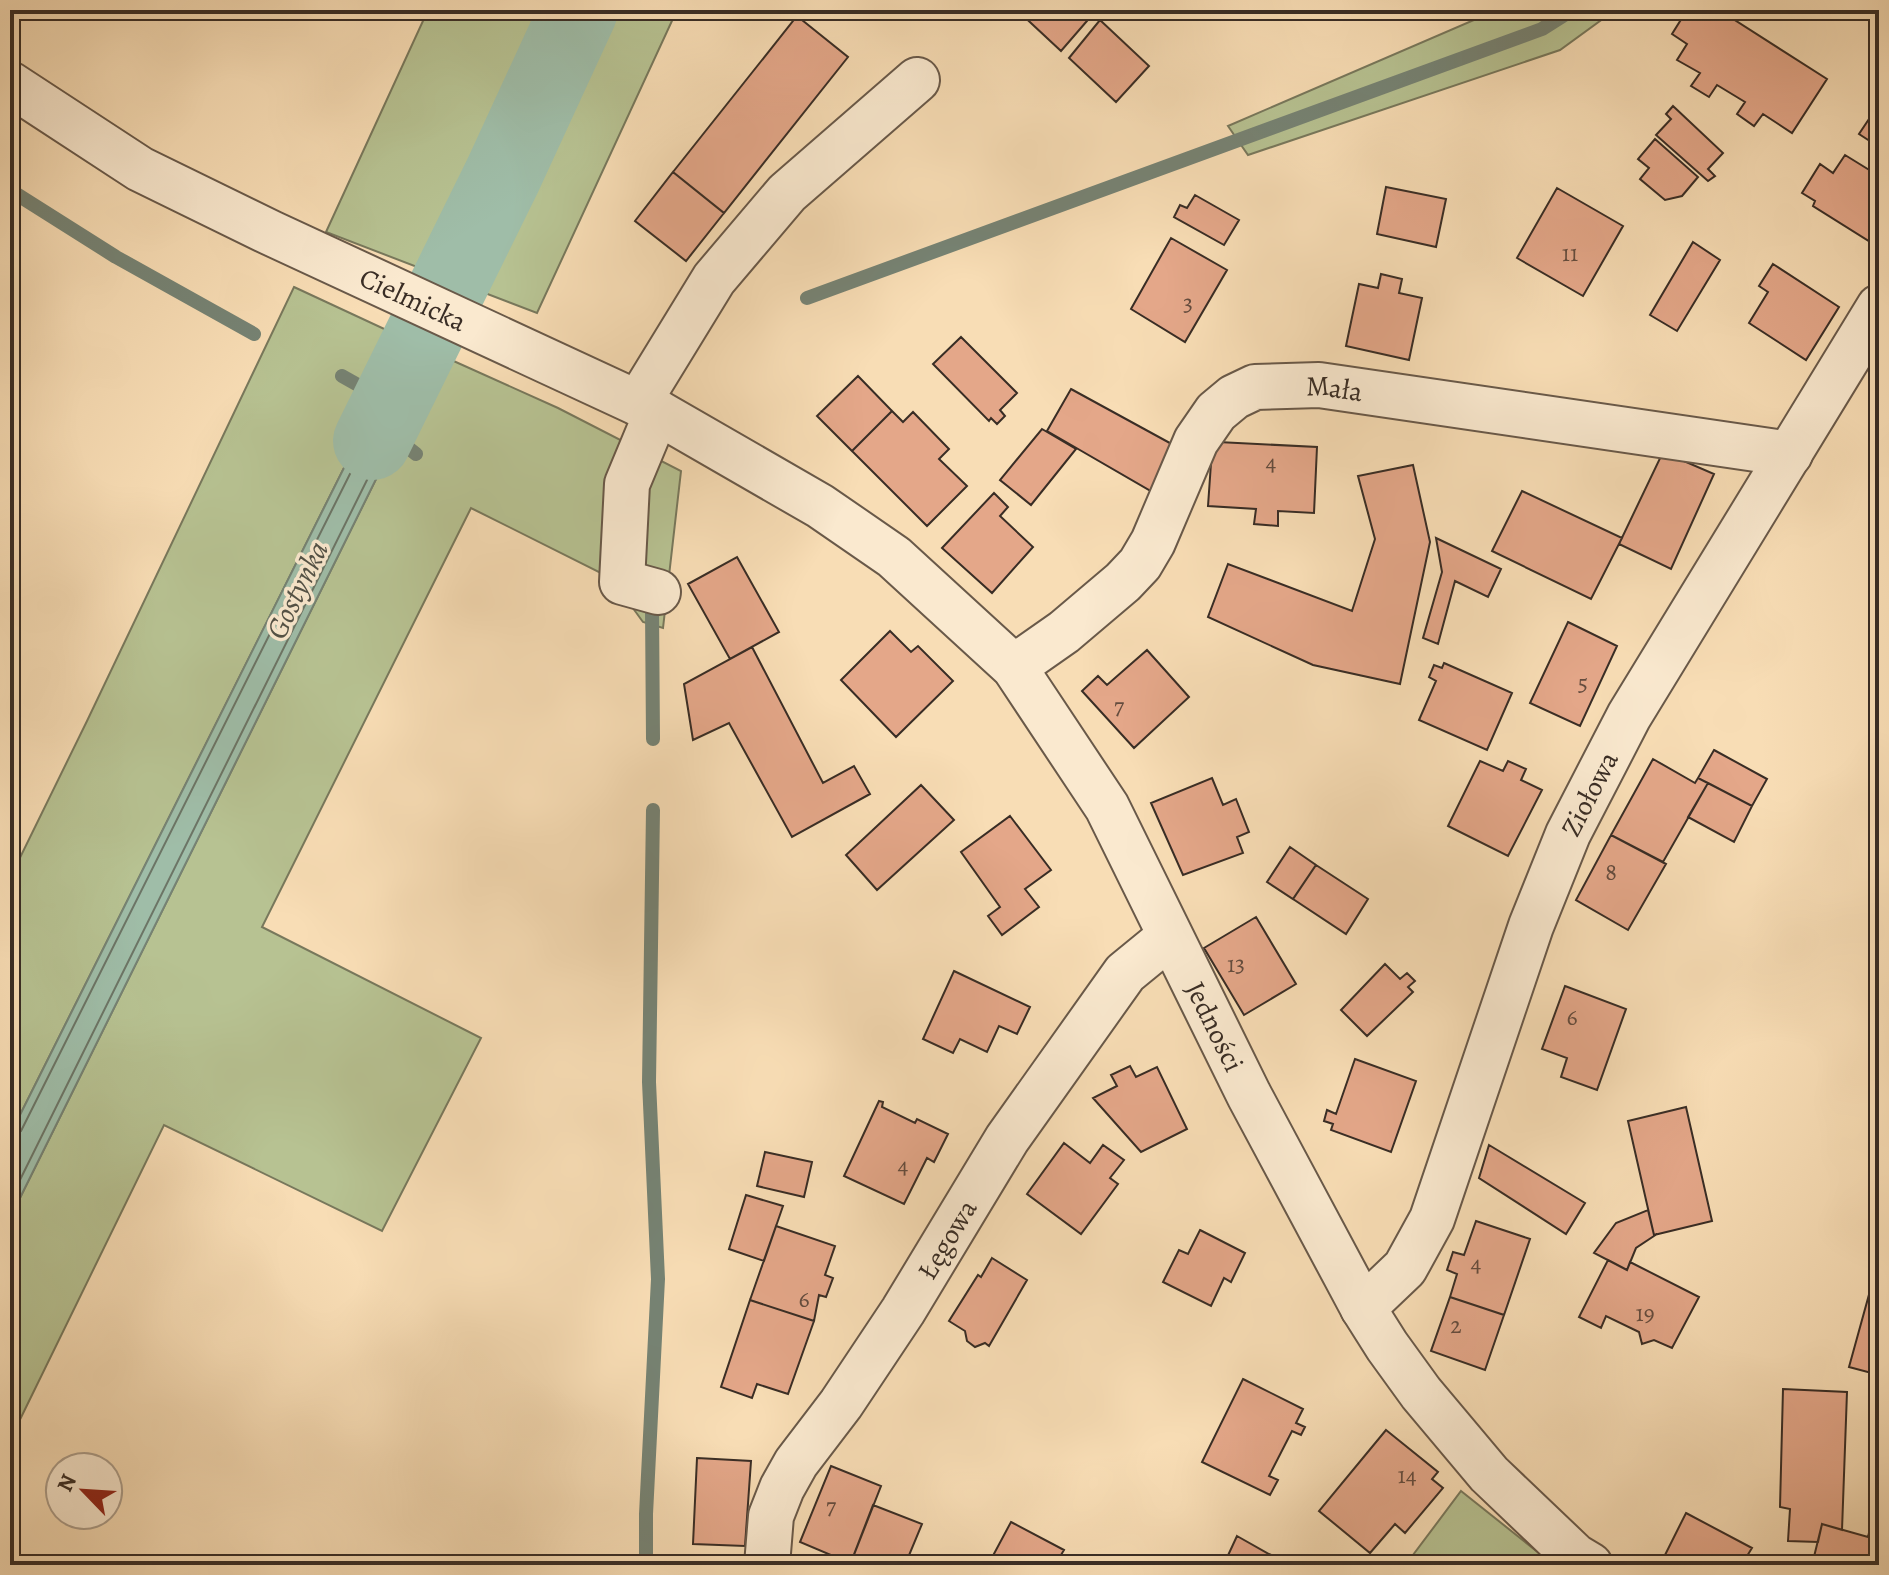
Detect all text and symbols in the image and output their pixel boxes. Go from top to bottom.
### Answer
house number: 11 [1562,237,1578,269]
street label: Cielmicka [353,259,472,341]
house number: 3 [1183,287,1193,319]
street label: Mała [1305,367,1365,411]
house number: 4 [1266,446,1277,478]
water label: Gostynka [256,534,338,646]
house number: 5 [1578,667,1588,699]
house number: 7 [1114,690,1125,722]
street label: Ziołowa [1552,745,1628,843]
house number: 8 [1605,856,1617,888]
house number: 13 [1227,948,1245,980]
street label: Jedności [1176,975,1252,1078]
house number: 6 [1566,1001,1578,1033]
house number: 4 [898,1149,909,1181]
street label: Łęgowa [908,1192,986,1287]
house number: 4 [1471,1247,1482,1279]
house number: 6 [798,1283,810,1315]
house number: 19 [1635,1297,1655,1329]
house number: 2 [1450,1309,1462,1341]
north arrow [44,1451,124,1531]
house number: 14 [1397,1459,1417,1491]
text: N [50,1469,84,1497]
house number: 7 [826,1490,837,1522]

